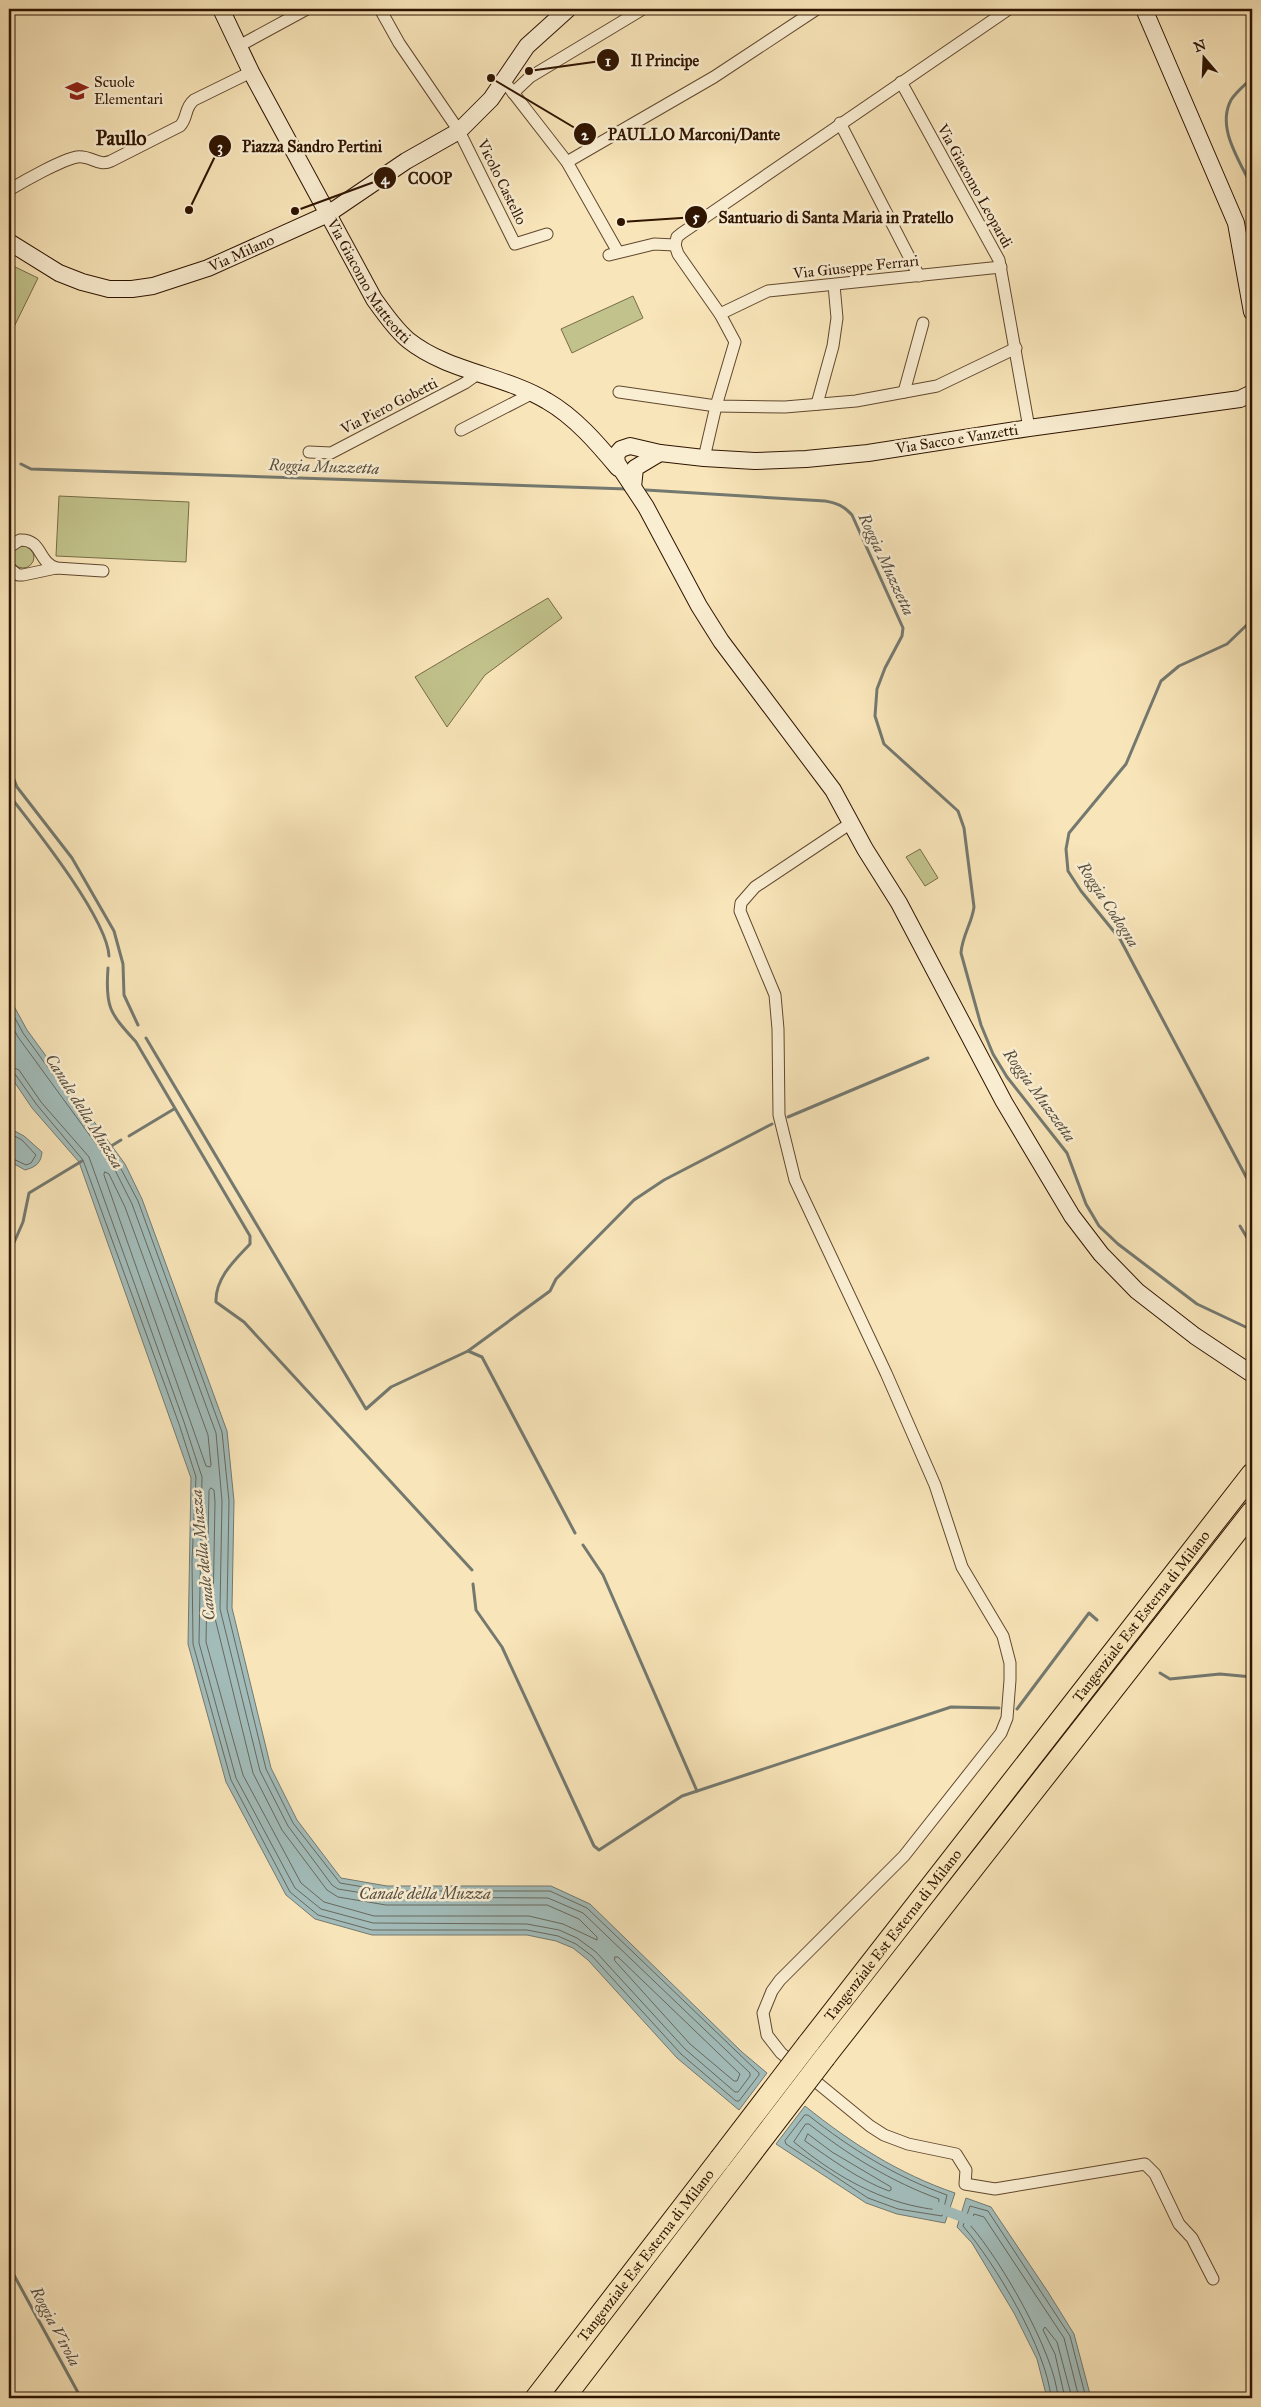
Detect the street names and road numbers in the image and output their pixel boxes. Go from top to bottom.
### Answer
street label: Via Giacomo Leopardi [933,120,1017,251]
street label: Vicolo Castello [473,136,531,228]
street label: Via Giacomo Matteotti [323,215,414,347]
street label: Via Milano [205,230,277,276]
street label: Via Giuseppe Ferrari [791,251,920,283]
street label: Via Piero Gobetti [337,374,440,439]
street label: Via Sacco e Vanzetti [893,420,1020,458]
street label: Tangenziale Est Esterna di Milano [1069,1527,1214,1706]
street label: Tangenziale Est Esterna di Milano [820,1845,965,2025]
street label: Tangenziale Est Esterna di Milano [574,2165,718,2345]

